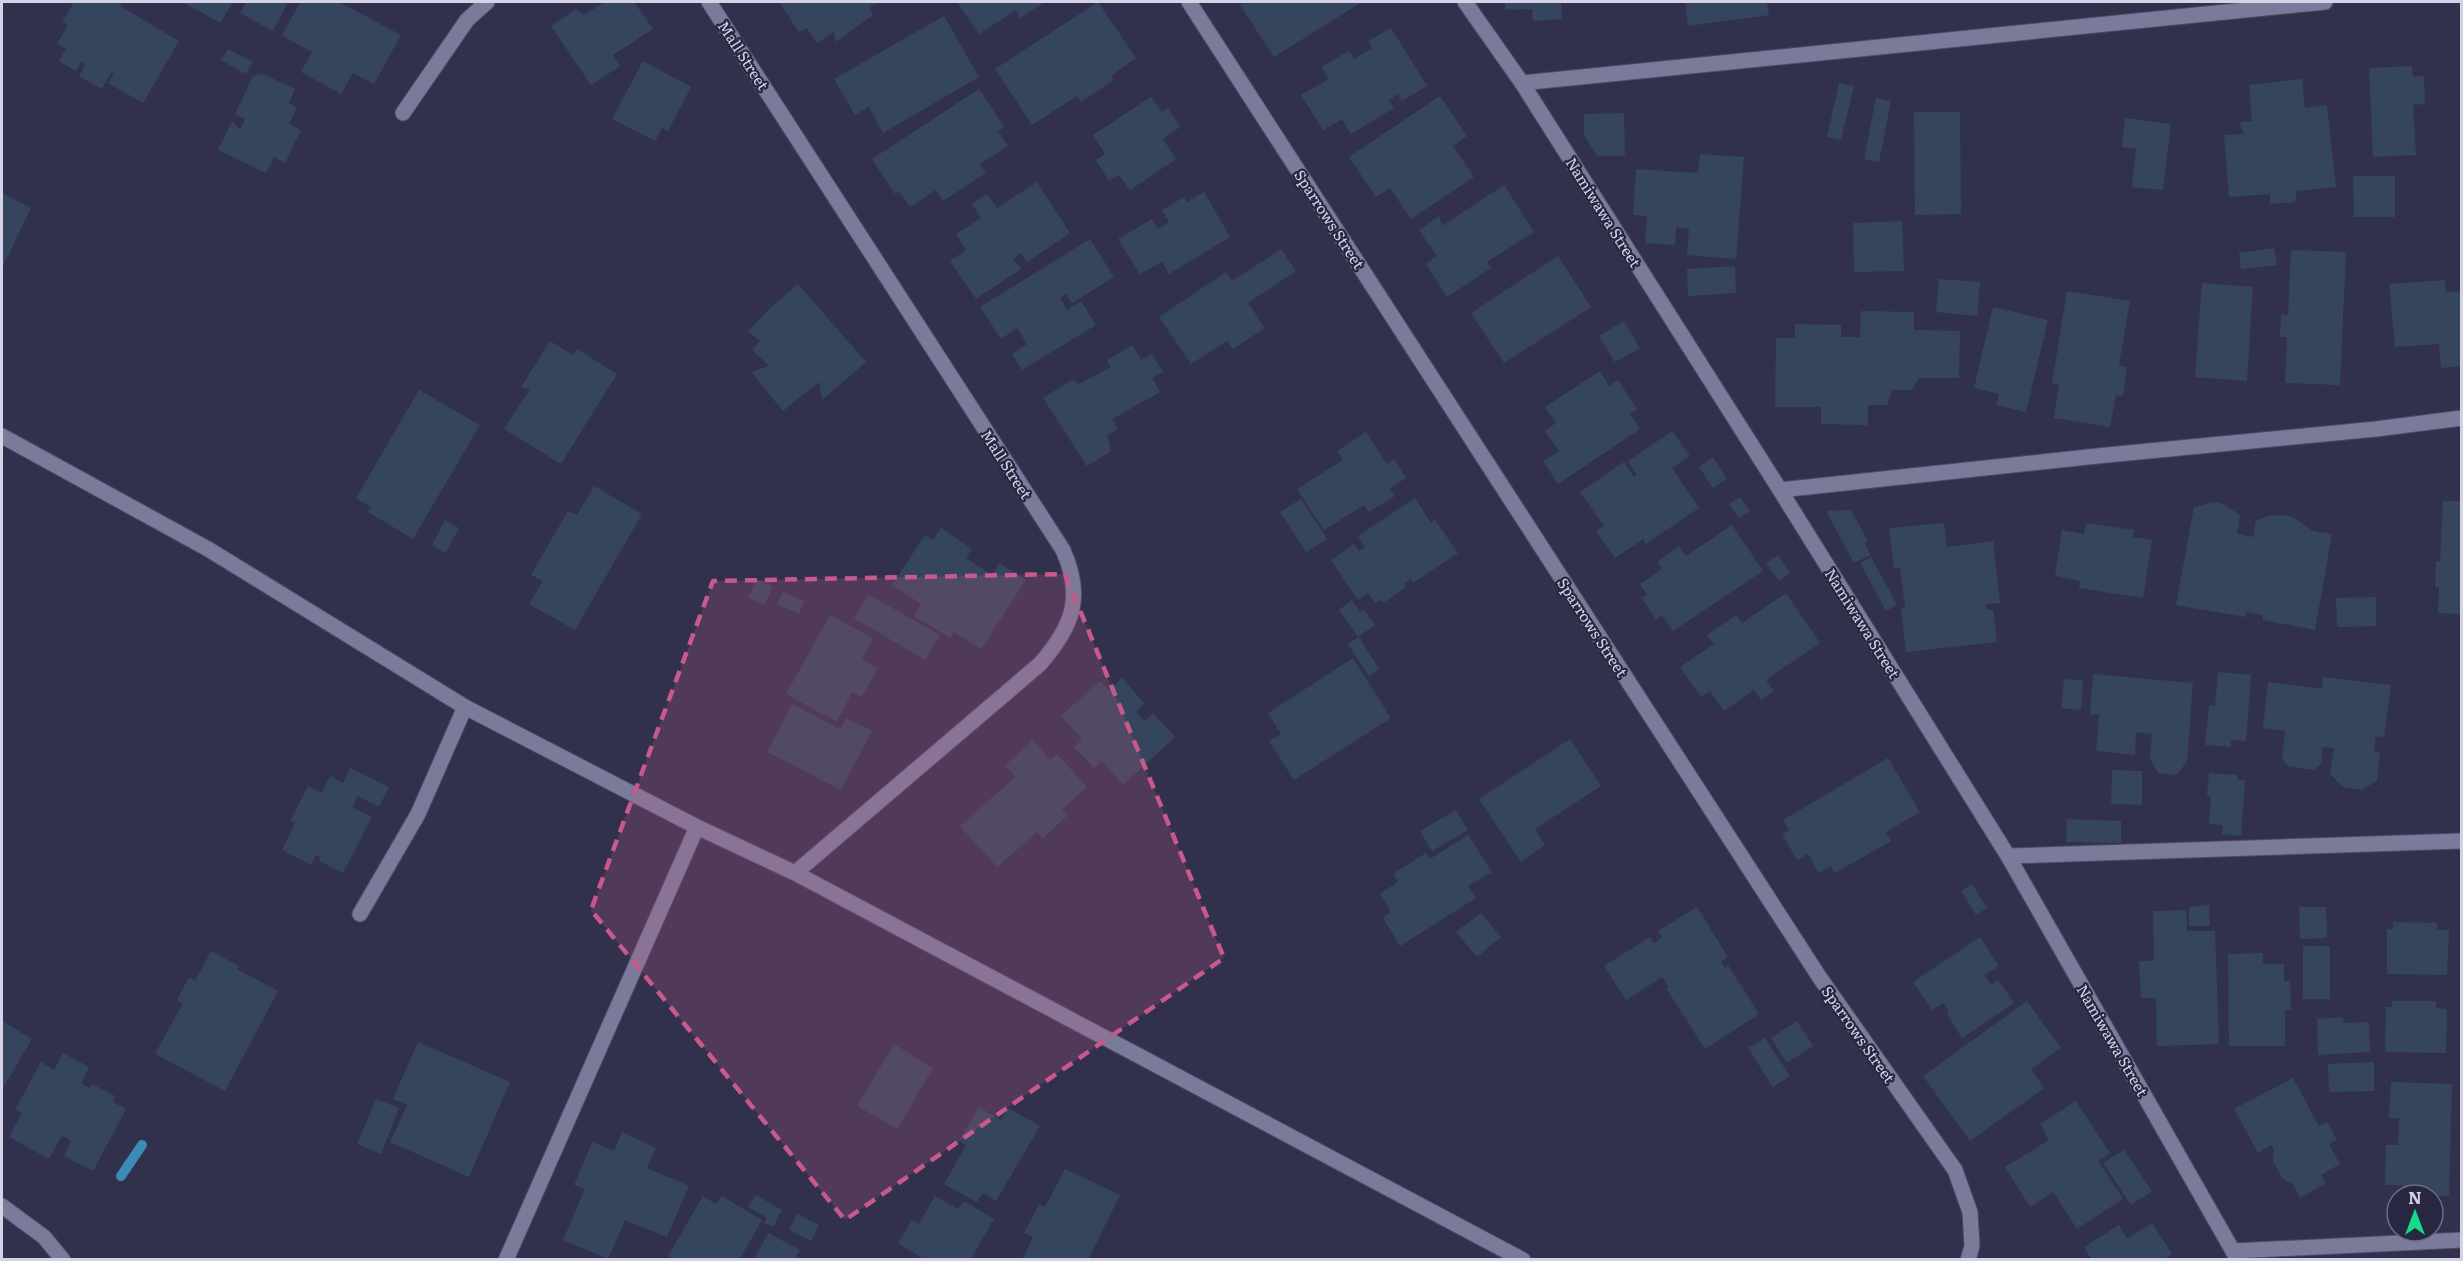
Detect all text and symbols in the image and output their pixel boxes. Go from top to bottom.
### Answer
street label: Mall Street [713,16,775,94]
street label: Namiwawa Street [1561,152,1647,272]
street label: Sparrows Street [1289,165,1371,273]
street label: Mall Street [976,425,1038,503]
street label: Namiwawa Street [1820,563,1906,683]
street label: Sparrows Street [1552,573,1634,681]
street label: Namiwawa Street [2072,980,2154,1100]
street label: Sparrows Street [1817,981,1901,1087]
north arrow [2385,1183,2445,1243]
text: N [2408,1185,2422,1209]

